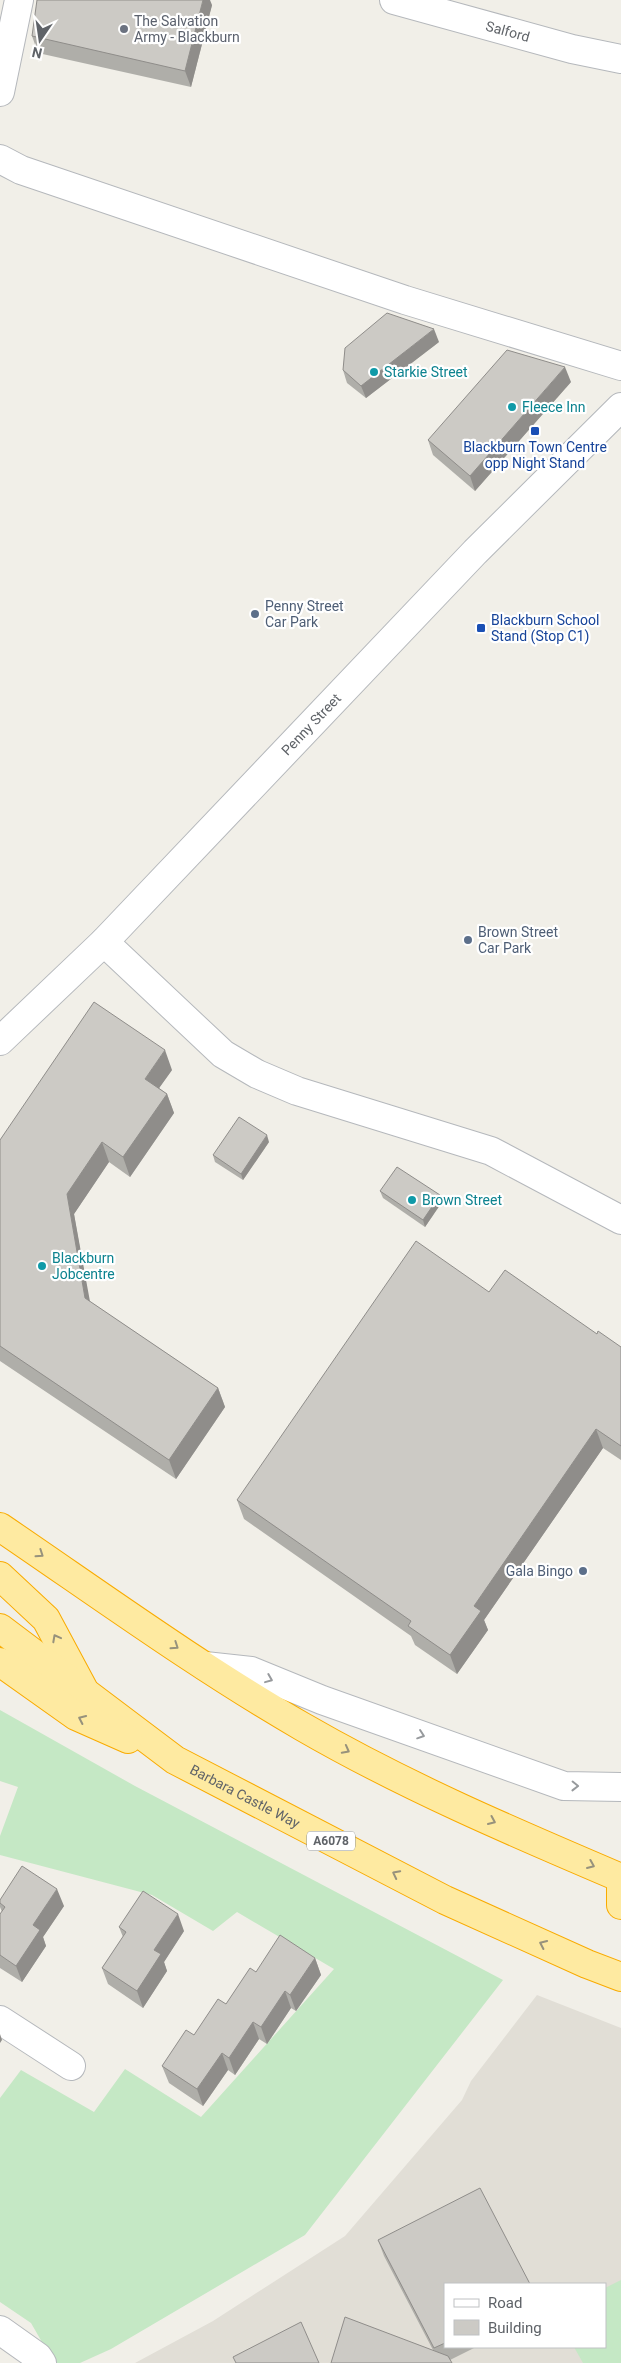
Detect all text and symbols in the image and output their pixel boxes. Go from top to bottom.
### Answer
place label: The Salvation Army - Blackburn [134,13,240,45]
north arrow [15,15,65,65]
street label: Salford [484,18,531,45]
marker: The Salvation Army - Blackburn [118,23,130,35]
text: N [30,44,44,62]
place label: Starkie Street [384,364,468,380]
marker: Starkie Street [368,366,380,378]
place label: Fleece Inn [522,399,586,415]
marker: Fleece Inn [506,401,518,413]
marker: Blackburn Town Centre opp Night Stand [529,425,541,437]
place label: Blackburn Town Centre opp Night Stand [463,439,607,471]
place label: Penny Street Car Park [265,598,344,630]
marker: Penny Street Car Park [249,608,261,620]
place label: Blackburn School Stand (Stop C1) [491,612,599,645]
marker: Blackburn School Stand (Stop C1) [475,622,487,634]
street label: Penny Street [278,690,344,758]
place label: Brown Street Car Park [478,924,558,956]
marker: Brown Street Car Park [462,934,474,946]
place label: Brown Street [422,1192,502,1208]
marker: Brown Street [406,1194,418,1206]
place label: Blackburn Jobcentre [52,1250,115,1282]
marker: Blackburn Jobcentre [36,1260,48,1272]
one-way arrow [35,1548,44,1558]
place label: Gala Bingo [506,1563,573,1579]
marker: Gala Bingo [577,1565,589,1577]
one-way arrow [52,1634,62,1643]
one-way arrow [169,1640,179,1649]
one-way arrow [264,1672,273,1683]
one-way arrow [78,1715,87,1725]
one-way arrow [417,1729,425,1739]
one-way arrow [341,1744,350,1754]
street label: Barbara Castle Way [187,1761,303,1832]
one-way arrow [572,1781,580,1791]
one-way arrow [487,1815,496,1826]
road number: A6078 [307,1832,355,1850]
one-way arrow [586,1859,595,1870]
one-way arrow [392,1870,401,1880]
one-way arrow [539,1940,548,1950]
legend [444,2283,606,2348]
text: Road [488,2294,522,2312]
text: Building [488,2319,542,2337]

